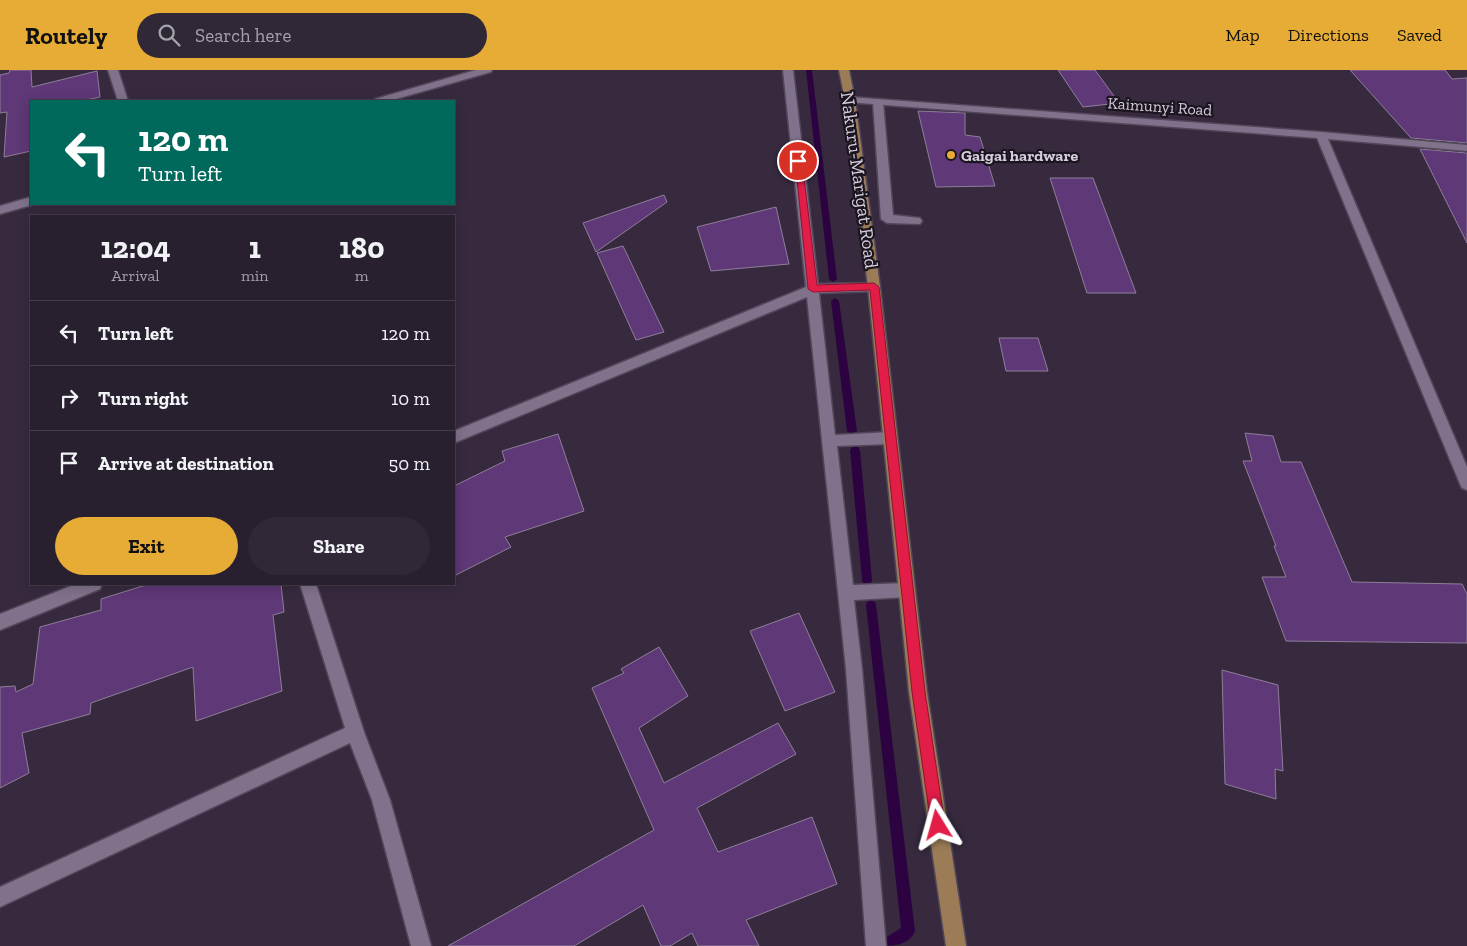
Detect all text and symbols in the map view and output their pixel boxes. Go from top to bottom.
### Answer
search box [137,13,487,58]
text: Routely [25,21,107,50]
icon: search [155,21,183,49]
text: Search here [195,24,291,47]
text: Map [1225,24,1260,46]
text: Directions [1288,24,1369,46]
text: Saved [1397,24,1442,46]
street label: Nakuru-Marigat Road [836,90,883,271]
street label: Kaimunyi Road [1107,93,1213,120]
text: 120 m [138,118,228,160]
icon: left [55,120,120,185]
pin [777,140,819,182]
place label: Gaigai hardware [961,146,1078,165]
icon: arrive [784,147,812,175]
marker: Gaigai hardware [945,149,957,161]
text: Turn left [138,160,222,187]
text: 12:04 [100,230,171,266]
text: 1 [249,230,261,266]
text: 180 [339,230,385,266]
text: Arrival [111,266,160,285]
text: min [241,266,268,285]
text: m [355,266,369,285]
icon: left [55,319,83,347]
text: Turn left [98,322,173,345]
text: 120 m [381,322,430,345]
icon: right [55,384,83,412]
text: Turn right [98,387,188,410]
text: 10 m [391,387,430,410]
icon: arrive [55,449,83,477]
text: Arrive at destination [98,452,274,475]
text: 50 m [389,452,430,475]
button: Exit [55,517,238,575]
button: Share [248,517,430,575]
position arrow [911,798,963,850]

